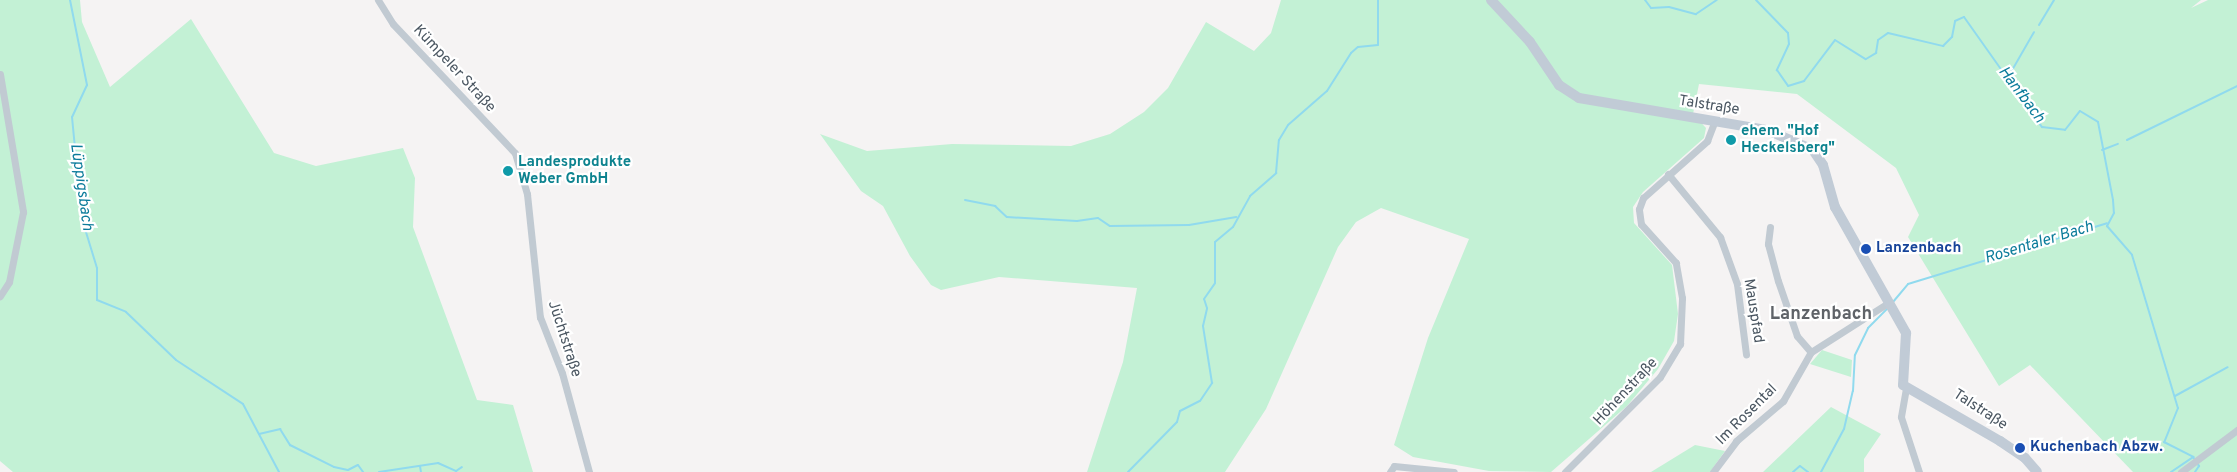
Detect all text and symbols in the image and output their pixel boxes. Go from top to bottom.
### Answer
street label: Kümpeler Straße [409,21,499,117]
water label: Hanfbach [1994,63,2048,127]
street label: Talstraße [1677,92,1741,120]
place label: ehem. "Hof Heckelsberg" [1741,122,1835,157]
marker: ehem. "Hof Heckelsberg" [1725,134,1737,146]
water label: Lüppigsbach [65,142,97,232]
place label: Landesprodukte Weber GmbH [518,153,631,188]
marker: Landesprodukte Weber GmbH [502,165,514,177]
water label: Rosentaler Bach [1982,217,2096,269]
place label: Lanzenbach [1876,240,1961,258]
marker: Lanzenbach [1860,243,1872,255]
street label: Mauspfad [1739,278,1767,344]
street label: Jüchtstraße [543,298,585,380]
district label: Lanzenbach [1770,304,1872,326]
street label: Höhenstraße [1590,354,1662,430]
street label: Im Rosental [1713,381,1781,449]
street label: Talstraße [1949,386,2011,434]
place label: Kuchenbach Abzw. [2030,439,2163,457]
marker: Kuchenbach Abzw. [2014,442,2026,454]

